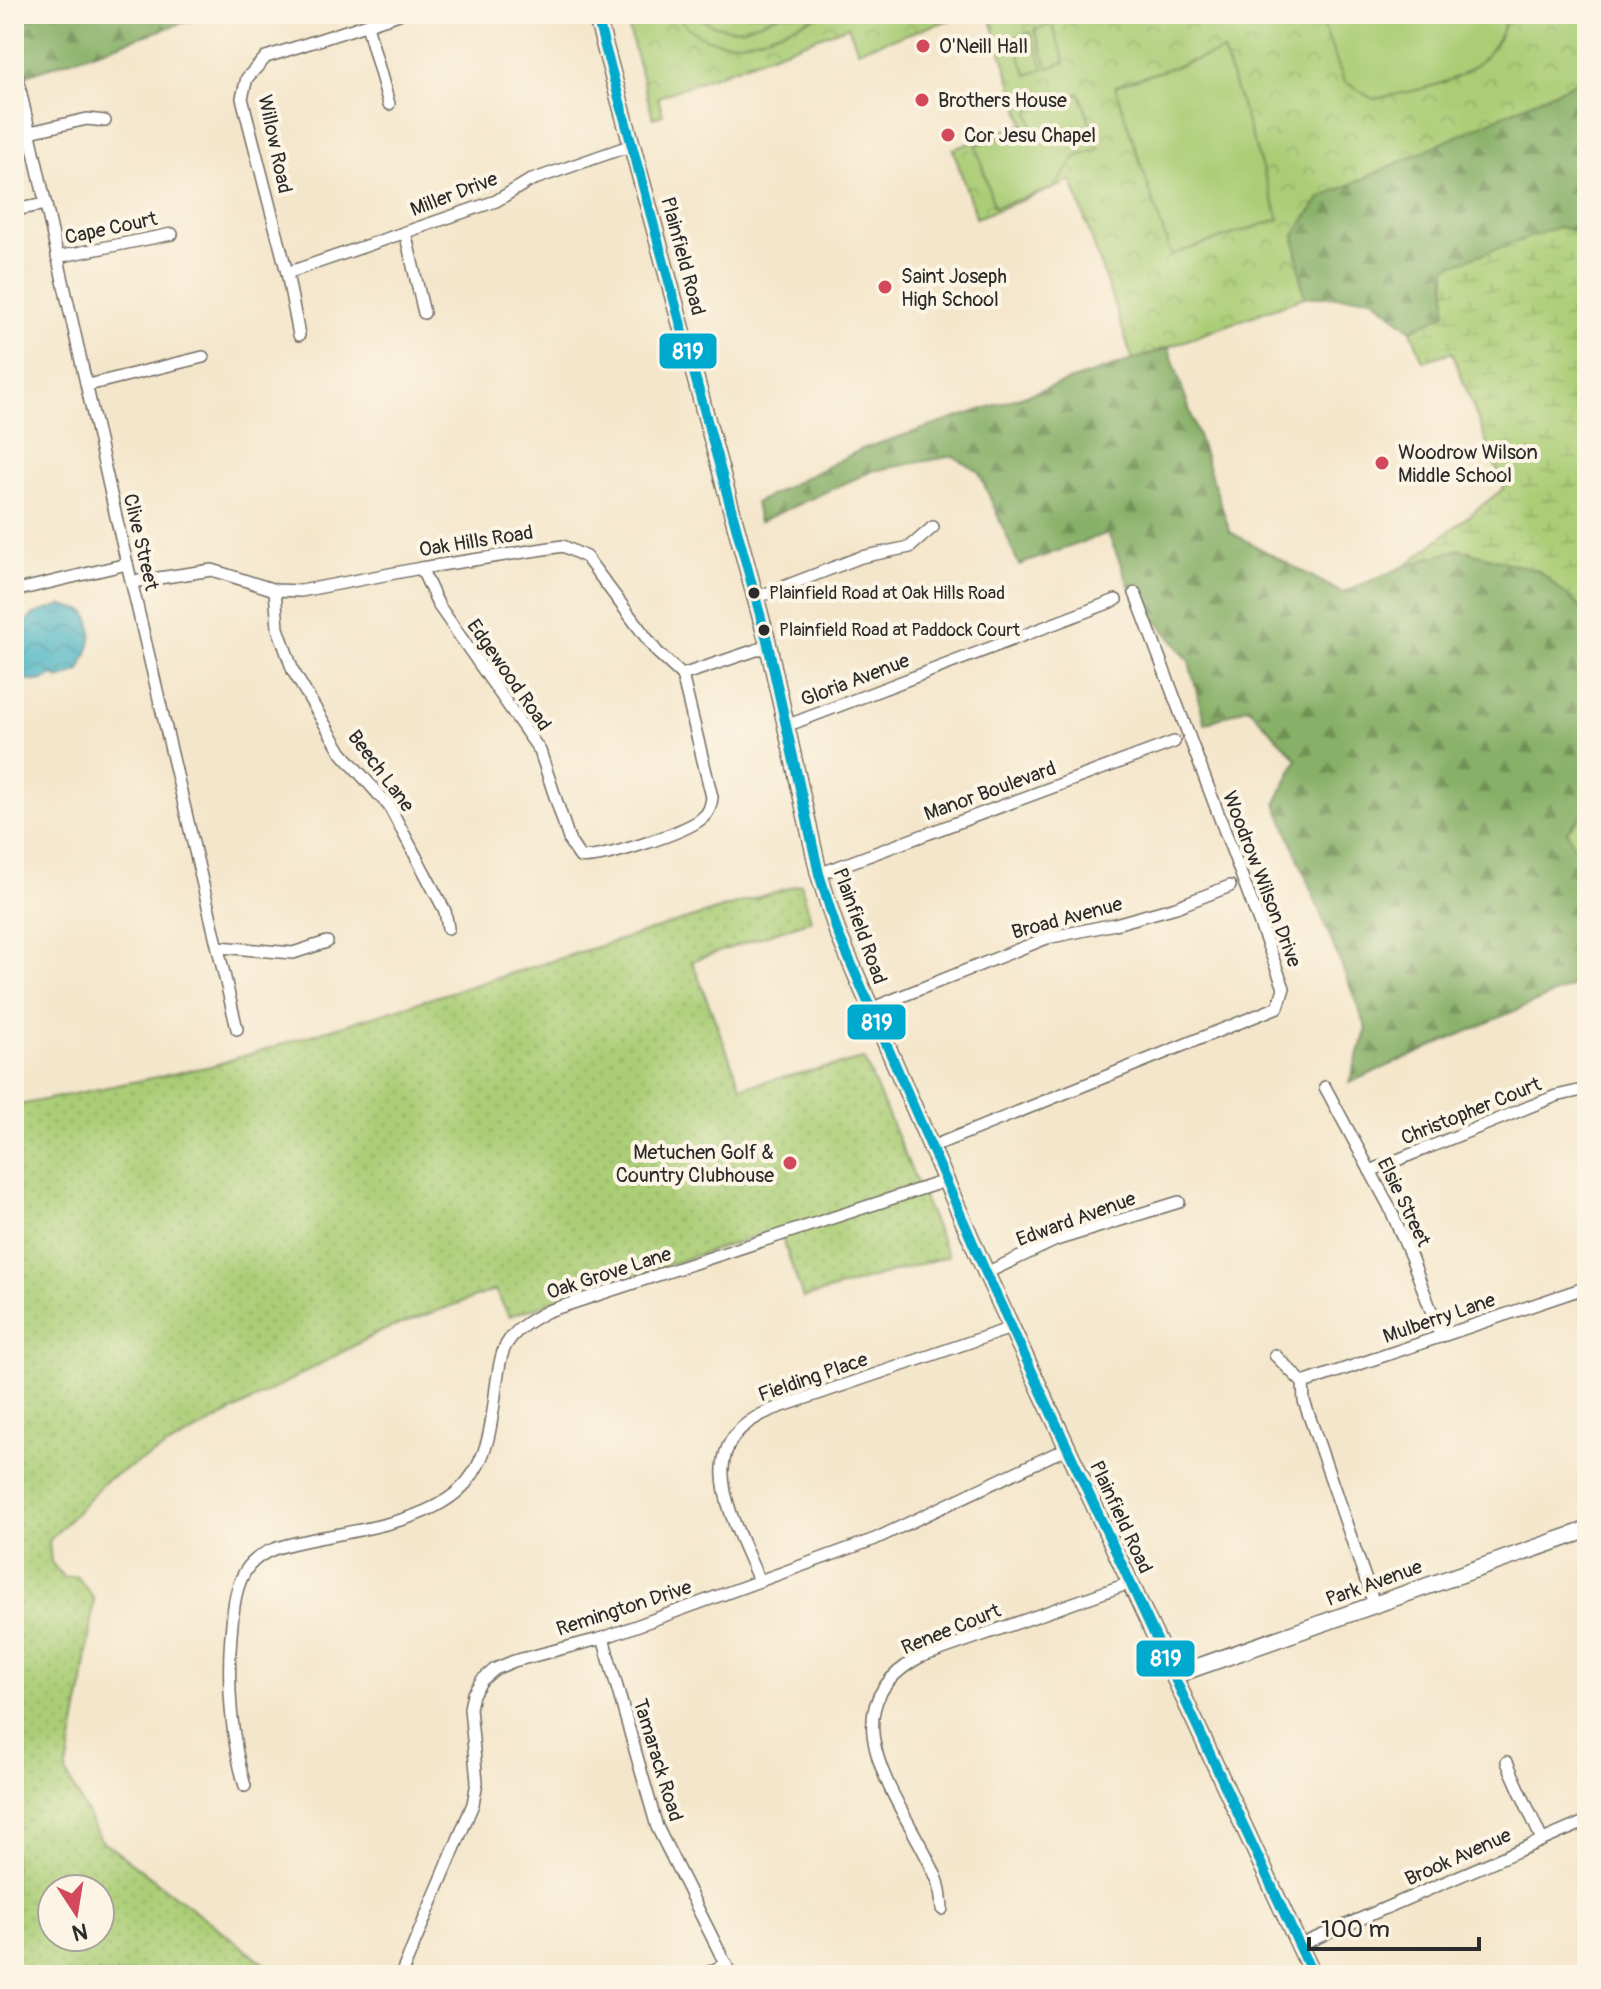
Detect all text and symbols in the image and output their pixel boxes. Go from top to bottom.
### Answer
place label: O'Neill Hall [939,34,1028,59]
marker: O'Neill Hall [914,37,932,55]
place label: Brothers House [938,88,1067,113]
marker: Brothers House [913,91,931,109]
street label: Willow Road [252,93,298,195]
place label: Cor Jesu Chapel [964,123,1096,148]
marker: Cor Jesu Chapel [939,126,957,144]
street label: Miller Drive [407,166,501,222]
street label: Plainfield Road [655,194,711,318]
street label: Cape Court [63,206,160,250]
place label: Saint Joseph High School [901,264,1007,312]
marker: Saint Joseph High School [876,278,894,296]
line badge: 819 [658,332,718,370]
text: 819 [672,338,704,366]
place label: Woodrow Wilson Middle School [1398,440,1538,488]
marker: Woodrow Wilson Middle School [1373,454,1391,472]
street label: Clive Street [118,491,164,594]
street label: Oak Hills Road [417,520,535,562]
place label: Plainfield Road at Oak Hills Road [769,582,1005,605]
marker: Plainfield Road at Oak Hills Road [746,585,762,601]
street label: Edgewood Road [461,614,557,736]
place label: Plainfield Road at Paddock Court [779,619,1021,642]
marker: Plainfield Road at Paddock Court [756,622,772,638]
street label: Gloria Avenue [797,648,913,712]
street label: Beech Lane [342,725,420,817]
street label: Manor Boulevard [921,756,1059,826]
street label: Woodrow Wilson Drive [1217,787,1307,971]
street label: Plainfield Road [827,865,893,987]
street label: Broad Avenue [1009,891,1125,945]
line badge: 819 [846,1003,907,1041]
text: 819 [861,1009,893,1037]
street label: Christopher Court [1397,1071,1546,1150]
place label: Metuchen Golf & Country Clubhouse [616,1140,774,1188]
street label: Elsie Street [1372,1153,1437,1252]
marker: Metuchen Golf & Country Clubhouse [781,1154,799,1172]
street label: Edward Avenue [1013,1186,1139,1252]
street label: Oak Grove Lane [543,1241,675,1305]
street label: Mulberry Lane [1380,1287,1499,1349]
street label: Fielding Place [755,1347,871,1407]
street label: Plainfield Road [1084,1457,1158,1577]
street label: Park Avenue [1322,1554,1426,1612]
street label: Remington Drive [553,1574,695,1642]
street label: Renee Court [898,1597,1005,1660]
line badge: 819 [1135,1639,1196,1678]
text: 819 [1150,1645,1182,1673]
street label: Tamarack Road [627,1696,689,1824]
street label: Brook Avenue [1401,1822,1515,1892]
north arrow [36,1873,116,1953]
scale bar [1309,1901,1479,1951]
text: 100 m [1321,1915,1390,1944]
text: N [70,1916,90,1947]

